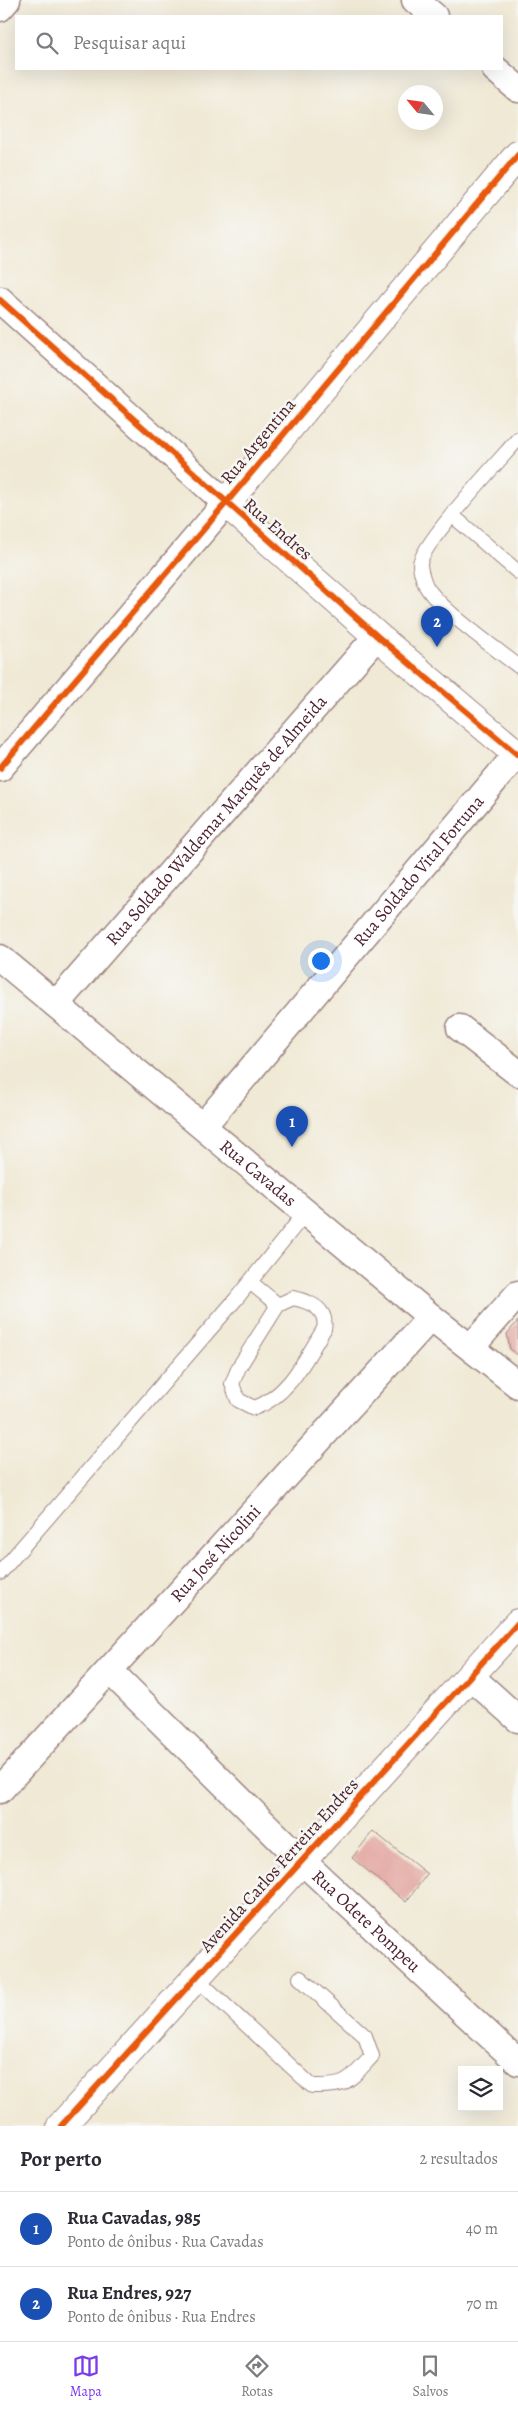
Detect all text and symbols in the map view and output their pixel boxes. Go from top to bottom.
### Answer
search box [15,15,503,70]
icon: search [33,29,61,57]
text: Pesquisar aqui [73,30,186,56]
north arrow [398,85,443,130]
street label: Rua Argentina [215,392,301,489]
street label: Rua Endres [239,492,317,566]
pin: 2 [421,606,453,647]
street label: Rua Soldado Waldemar Marquês de Almeida [101,689,333,950]
street label: Rua Soldado Vital Fortuna [348,790,490,951]
your location [308,948,334,974]
pin: 1 [276,1106,308,1147]
street label: Rua Cavadas [215,1134,302,1212]
street label: Rua José Nicolini [165,1500,266,1607]
street label: Avenida Carlos Ferreira Endres [194,1773,364,1958]
street label: Rua Odete Pompeu [307,1864,426,1978]
map controls [458,2066,503,2111]
button: layers [458,2066,503,2111]
text: Por perto [20,2145,102,2173]
text: 2 resultados [419,2148,498,2170]
text: Rua Cavadas, 985 [67,2205,201,2231]
text: 1 [33,2218,39,2240]
text: 40 m [466,2218,498,2240]
text: Ponto de ônibus · Rua Cavadas [67,2231,264,2253]
text: Rua Endres, 927 [67,2280,191,2306]
text: 2 [32,2293,40,2315]
text: 70 m [466,2293,498,2315]
text: Ponto de ônibus · Rua Endres [67,2306,256,2328]
tab: Mapa [70,2352,102,2401]
tab: Rotas [241,2352,273,2401]
tab: Salvos [413,2352,448,2401]

